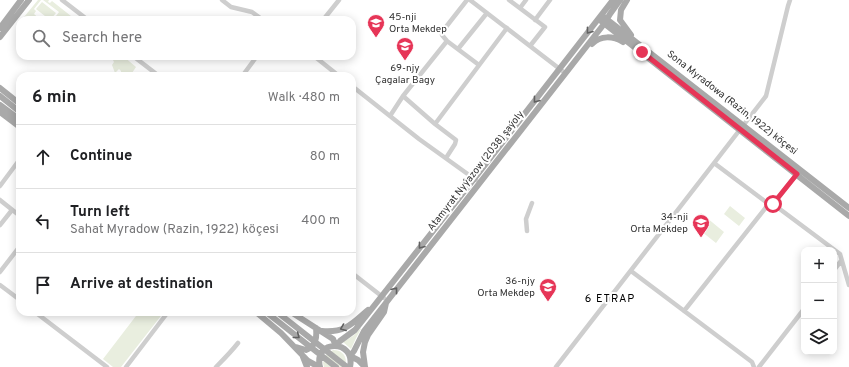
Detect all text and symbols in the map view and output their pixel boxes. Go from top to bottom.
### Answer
place label: 45-nji Orta Mekdep [389,11,447,36]
school or university icon: 45-nji Orta Mekdep [366,13,386,38]
search box [16,16,356,60]
one-way arrow [587,26,594,33]
icon: search [30,27,52,49]
text: Search here [62,29,142,48]
school or university icon: 69-njy Çagalar Bagy [395,36,415,61]
route end [633,43,651,61]
street label: Sona Myradowa (Razin, 1922) köçesi [664,48,800,158]
place label: 69-njy Çagalar Bagy [375,62,435,87]
text: 6 min [32,87,76,109]
text: Walk · 480 m [268,90,340,106]
one-way arrow [533,95,540,102]
street label: Atamyrat Nyýazow (2038) şaýoly [425,108,527,234]
icon: ahead [32,146,54,168]
text: Continue [70,147,132,166]
text: 80 m [310,149,340,165]
route start [764,195,782,213]
text: Turn left [70,203,130,222]
icon: left [32,210,54,232]
place label: 34-nji Orta Mekdep [630,211,688,236]
text: 400 m [301,213,340,229]
school or university icon: 34-nji Orta Mekdep [691,213,711,238]
text: Sahat Myradow (Razin, 1922) köçesi [70,222,279,238]
one-way arrow [419,242,426,249]
map controls [801,247,837,355]
button: + [801,247,837,283]
icon: arrive [32,274,54,296]
text: Arrive at destination [70,275,213,294]
place label: 36-njy Orta Mekdep [477,275,535,300]
school or university icon: 36-njy Orta Mekdep [538,277,558,302]
button: − [801,283,837,319]
one-way arrow [391,287,398,294]
district label: 6 ETRAP [585,292,635,306]
button: layers [801,319,837,355]
one-way arrow [340,324,347,332]
one-way arrow [292,331,299,338]

